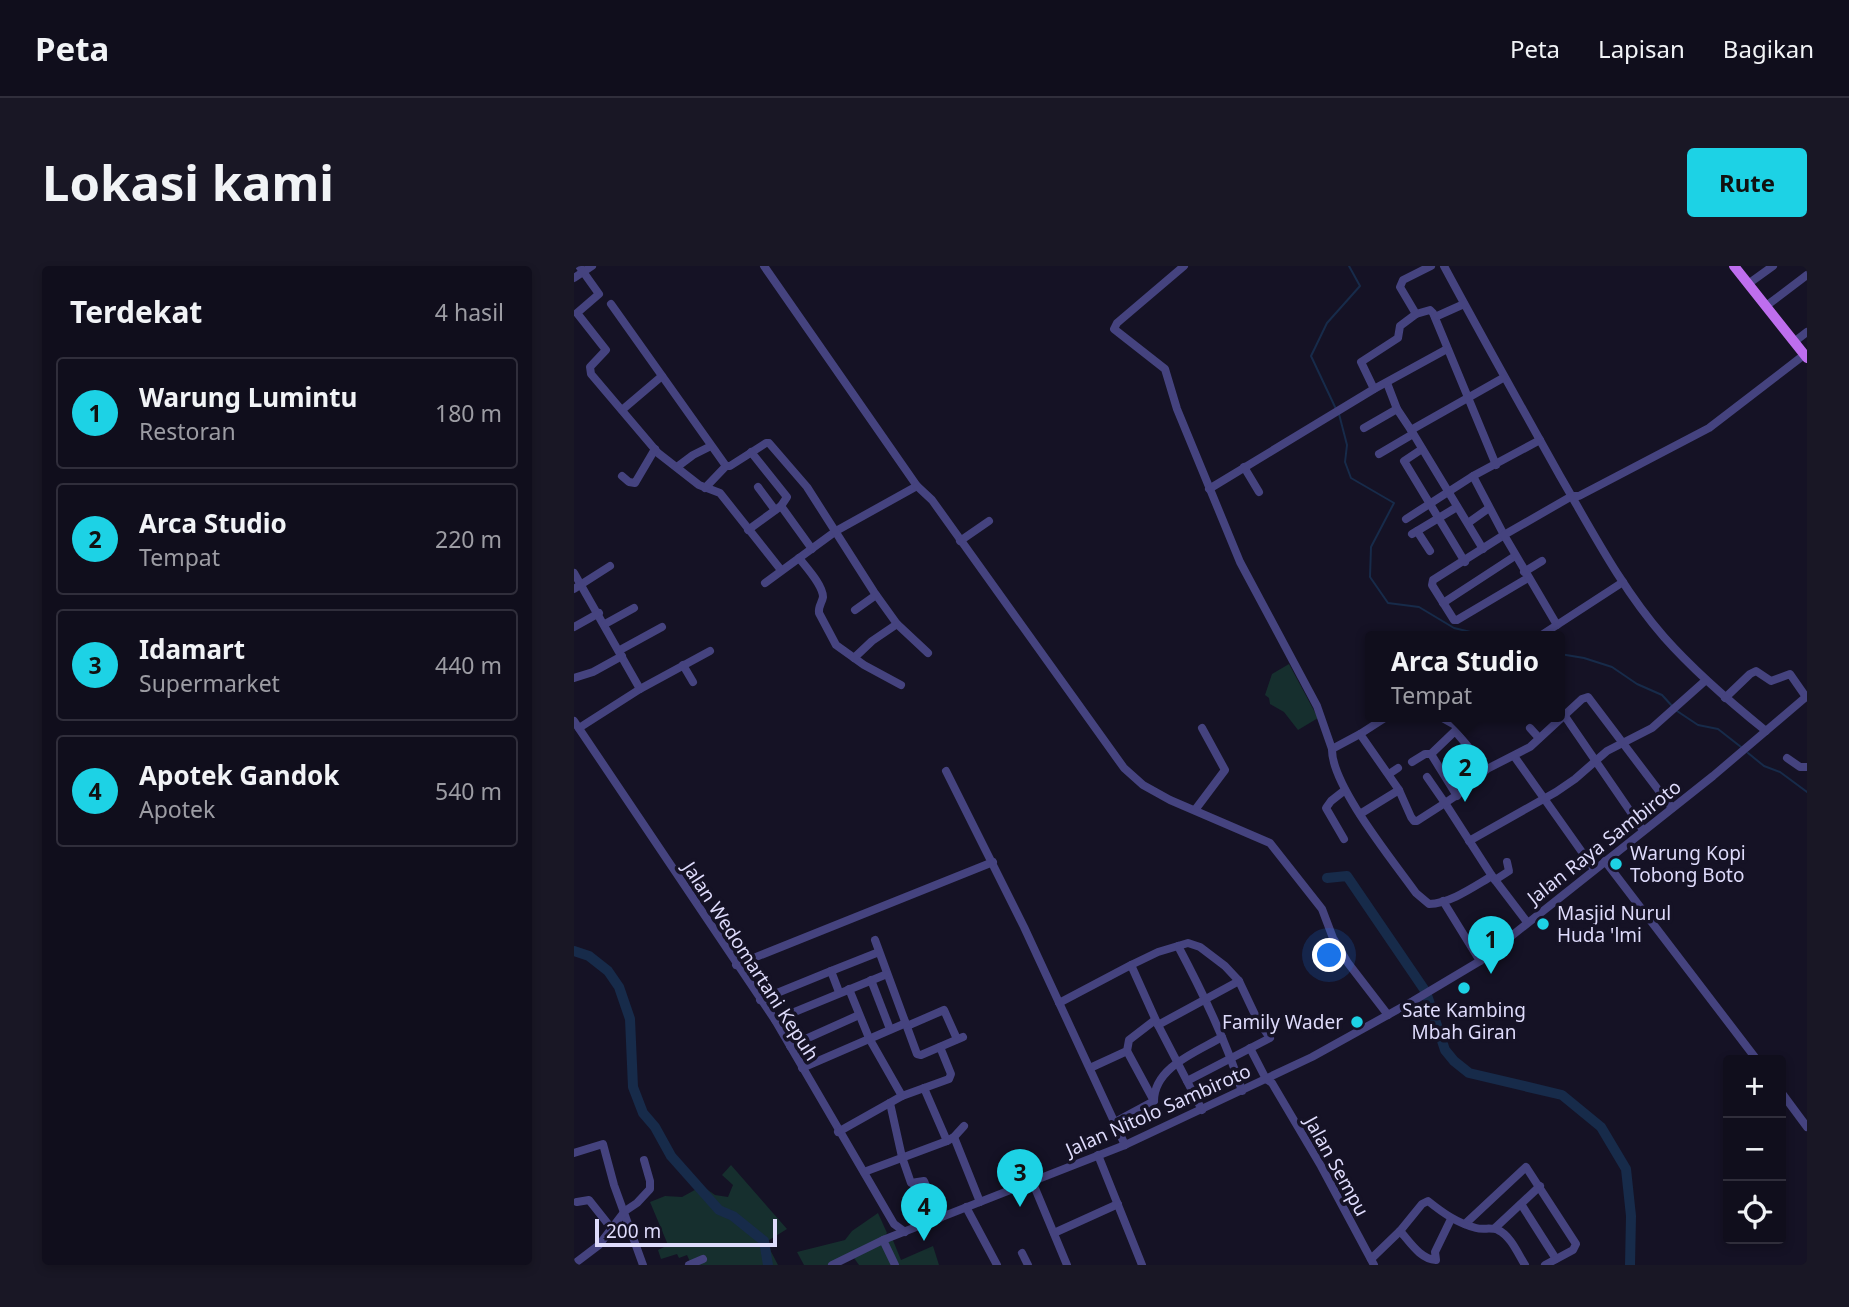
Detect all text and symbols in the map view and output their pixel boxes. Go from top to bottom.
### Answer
text: Peta [35,26,109,71]
text: Peta [1510,32,1560,65]
text: Lapisan [1598,32,1685,65]
text: Bagikan [1723,32,1814,65]
button: Rute [1687,148,1807,217]
text: Lokasi kami [42,149,334,215]
text: Terdekat [70,291,202,332]
text: 4 hasil [435,296,504,328]
text: Warung Lumintu [139,379,357,415]
text: 1 [88,397,102,429]
text: 180 m [435,397,502,429]
text: Restoran [139,415,236,447]
text: Arca Studio [139,505,287,541]
text: 2 [88,523,102,555]
text: 220 m [435,523,502,555]
text: Tempat [139,541,220,573]
text: Idamart [139,631,245,667]
popup [1365,631,1565,722]
text: Arca Studio [1391,643,1539,679]
text: 3 [88,649,102,681]
text: 440 m [435,649,502,681]
text: Supermarket [139,667,280,699]
text: Tempat [1391,679,1472,711]
pin: 2 [1442,744,1488,802]
text: Apotek Gandok [139,757,339,793]
street label: Jalan Raya Sambiroto [1520,774,1686,912]
text: 4 [88,775,102,807]
text: 540 m [435,775,502,807]
text: Apotek [139,793,215,825]
place label: Warung Kopi Tobong Boto [1630,840,1746,888]
street label: Jalan Wedomartani Kepuh [676,855,825,1065]
marker: Warung Kopi Tobong Boto [1608,856,1624,872]
place label: Masjid Nurul Huda 'lmi [1557,900,1671,948]
pin: 1 [1468,916,1514,974]
marker: Masjid Nurul Huda 'lmi [1535,916,1551,932]
your location [1312,938,1346,972]
marker: Sate Kambing Mbah Giran [1456,980,1472,996]
place label: Sate Kambing Mbah Giran [1402,997,1526,1045]
place label: Family Wader [1222,1009,1343,1035]
marker: Family Wader [1349,1014,1365,1030]
map controls [1723,1055,1786,1244]
button: + [1723,1055,1786,1118]
street label: Jalan Nitolo Sambiroto [1060,1057,1255,1163]
street label: Jalan Sempu [1298,1110,1375,1221]
button: − [1723,1118,1786,1181]
pin: 3 [997,1149,1043,1207]
button: locate [1723,1181,1786,1244]
pin: 4 [901,1183,947,1241]
scale bar [595,1216,777,1248]
text: 200 m [606,1218,661,1244]

